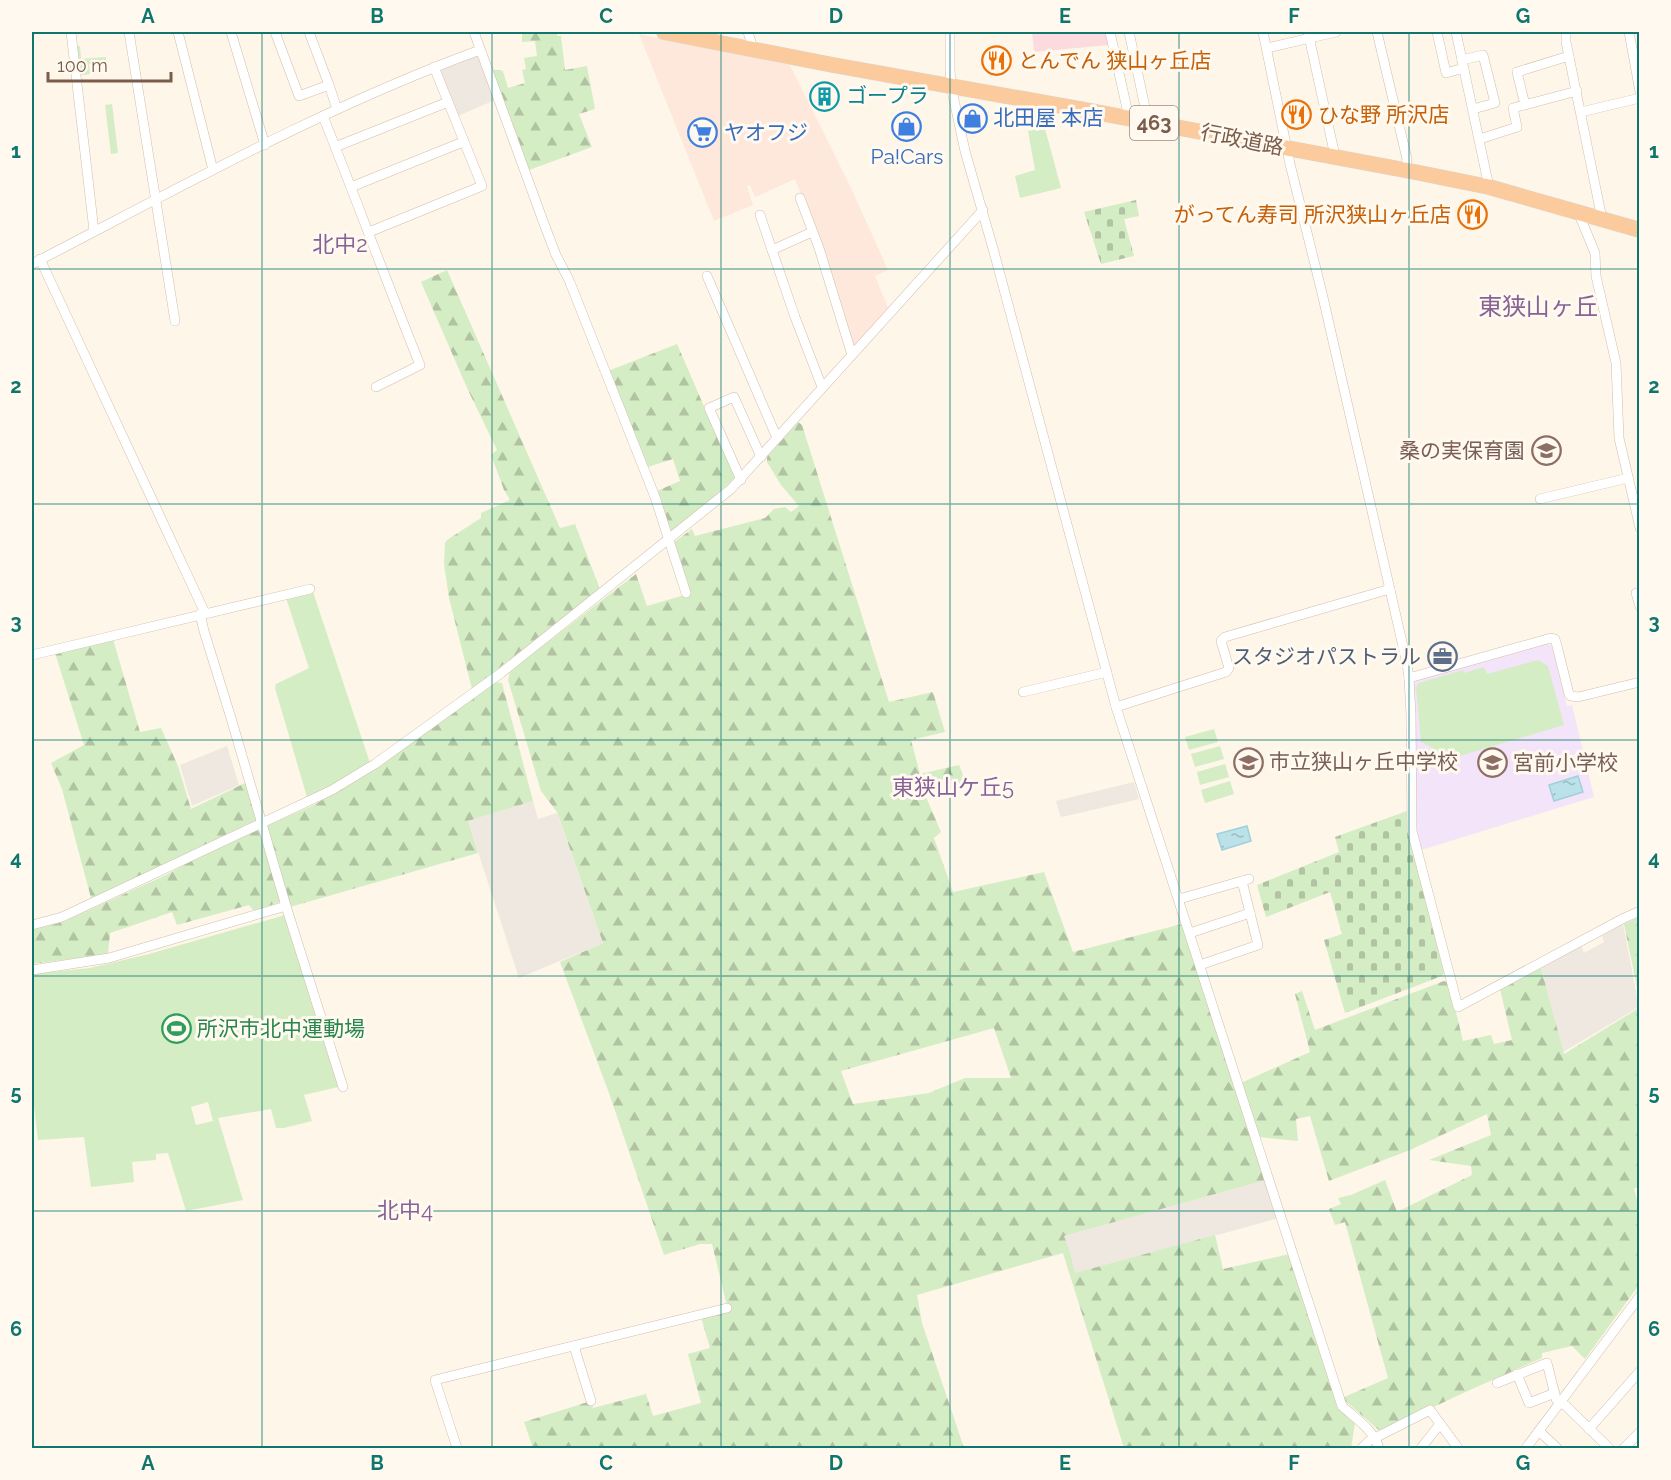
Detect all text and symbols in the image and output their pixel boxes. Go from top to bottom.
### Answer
text: A [141,4,155,28]
text: B [370,4,384,28]
text: C [599,4,613,28]
text: D [829,4,843,28]
text: E [1059,4,1071,28]
text: F [1288,4,1300,28]
text: G [1516,4,1530,28]
scale bar [48,45,171,83]
restaurant icon: とんでん 狭山ヶ丘店 [981,45,1013,77]
place label: とんでん 狭山ヶ丘店 [1018,48,1211,73]
text: 100 m [57,55,108,76]
building icon: ゴープラ [809,80,841,112]
place label: ゴープラ [846,83,929,108]
restaurant icon: ひな野 所沢店 [1281,99,1313,131]
shop icon: 北田屋 本店 [956,102,988,134]
place label: ひな野 所沢店 [1318,102,1449,127]
place label: 北田屋 本店 [993,105,1103,130]
road number: 463 [1130,106,1178,140]
shop icon: Pa!Cars [891,110,923,142]
supermarket icon: ヤオフジ [687,117,719,149]
street label: 行政道路 [1198,119,1286,160]
place label: ヤオフジ [724,120,808,145]
text: 1 [11,139,21,163]
text: 1 [1649,139,1659,163]
place label: Pa!Cars [870,144,944,169]
restaurant icon: がってん寿司 所沢狭山ヶ丘店 [1456,199,1488,231]
place label: がってん寿司 所沢狭山ヶ丘店 [1174,202,1451,227]
district label: 北中2 [312,231,368,257]
district label: 東狭山ヶ丘 [1478,292,1598,321]
text: 2 [10,374,22,398]
text: 2 [1648,374,1660,398]
school or university icon: 桑の実保育園 [1530,435,1562,467]
place label: 桑の実保育園 [1399,438,1525,463]
text: 3 [10,610,22,634]
text: 3 [1648,610,1660,634]
office icon: スタジオパストラル [1426,641,1458,673]
place label: スタジオパストラル [1232,644,1421,669]
school or university icon: 市立狭山ヶ丘中学校 [1232,746,1264,778]
school or university icon: 宮前小学校 [1476,747,1508,779]
place label: 市立狭山ヶ丘中学校 [1269,749,1458,774]
place label: 宮前小学校 [1513,750,1618,775]
district label: 東狭山ケ丘5 [892,774,1014,800]
text: 4 [10,846,22,870]
text: 4 [1648,846,1660,870]
sports icon: 所沢市北中運動場 [160,1013,192,1045]
place label: 所沢市北中運動場 [197,1016,365,1041]
text: 5 [10,1081,22,1105]
text: 5 [1648,1081,1660,1105]
district label: 北中4 [377,1197,433,1223]
text: 6 [10,1317,22,1341]
text: 6 [1648,1317,1660,1341]
text: A [141,1451,155,1475]
text: B [370,1451,384,1475]
text: C [599,1451,613,1475]
text: D [829,1451,843,1475]
text: E [1059,1451,1071,1475]
text: F [1288,1451,1300,1475]
text: G [1516,1451,1530,1475]

